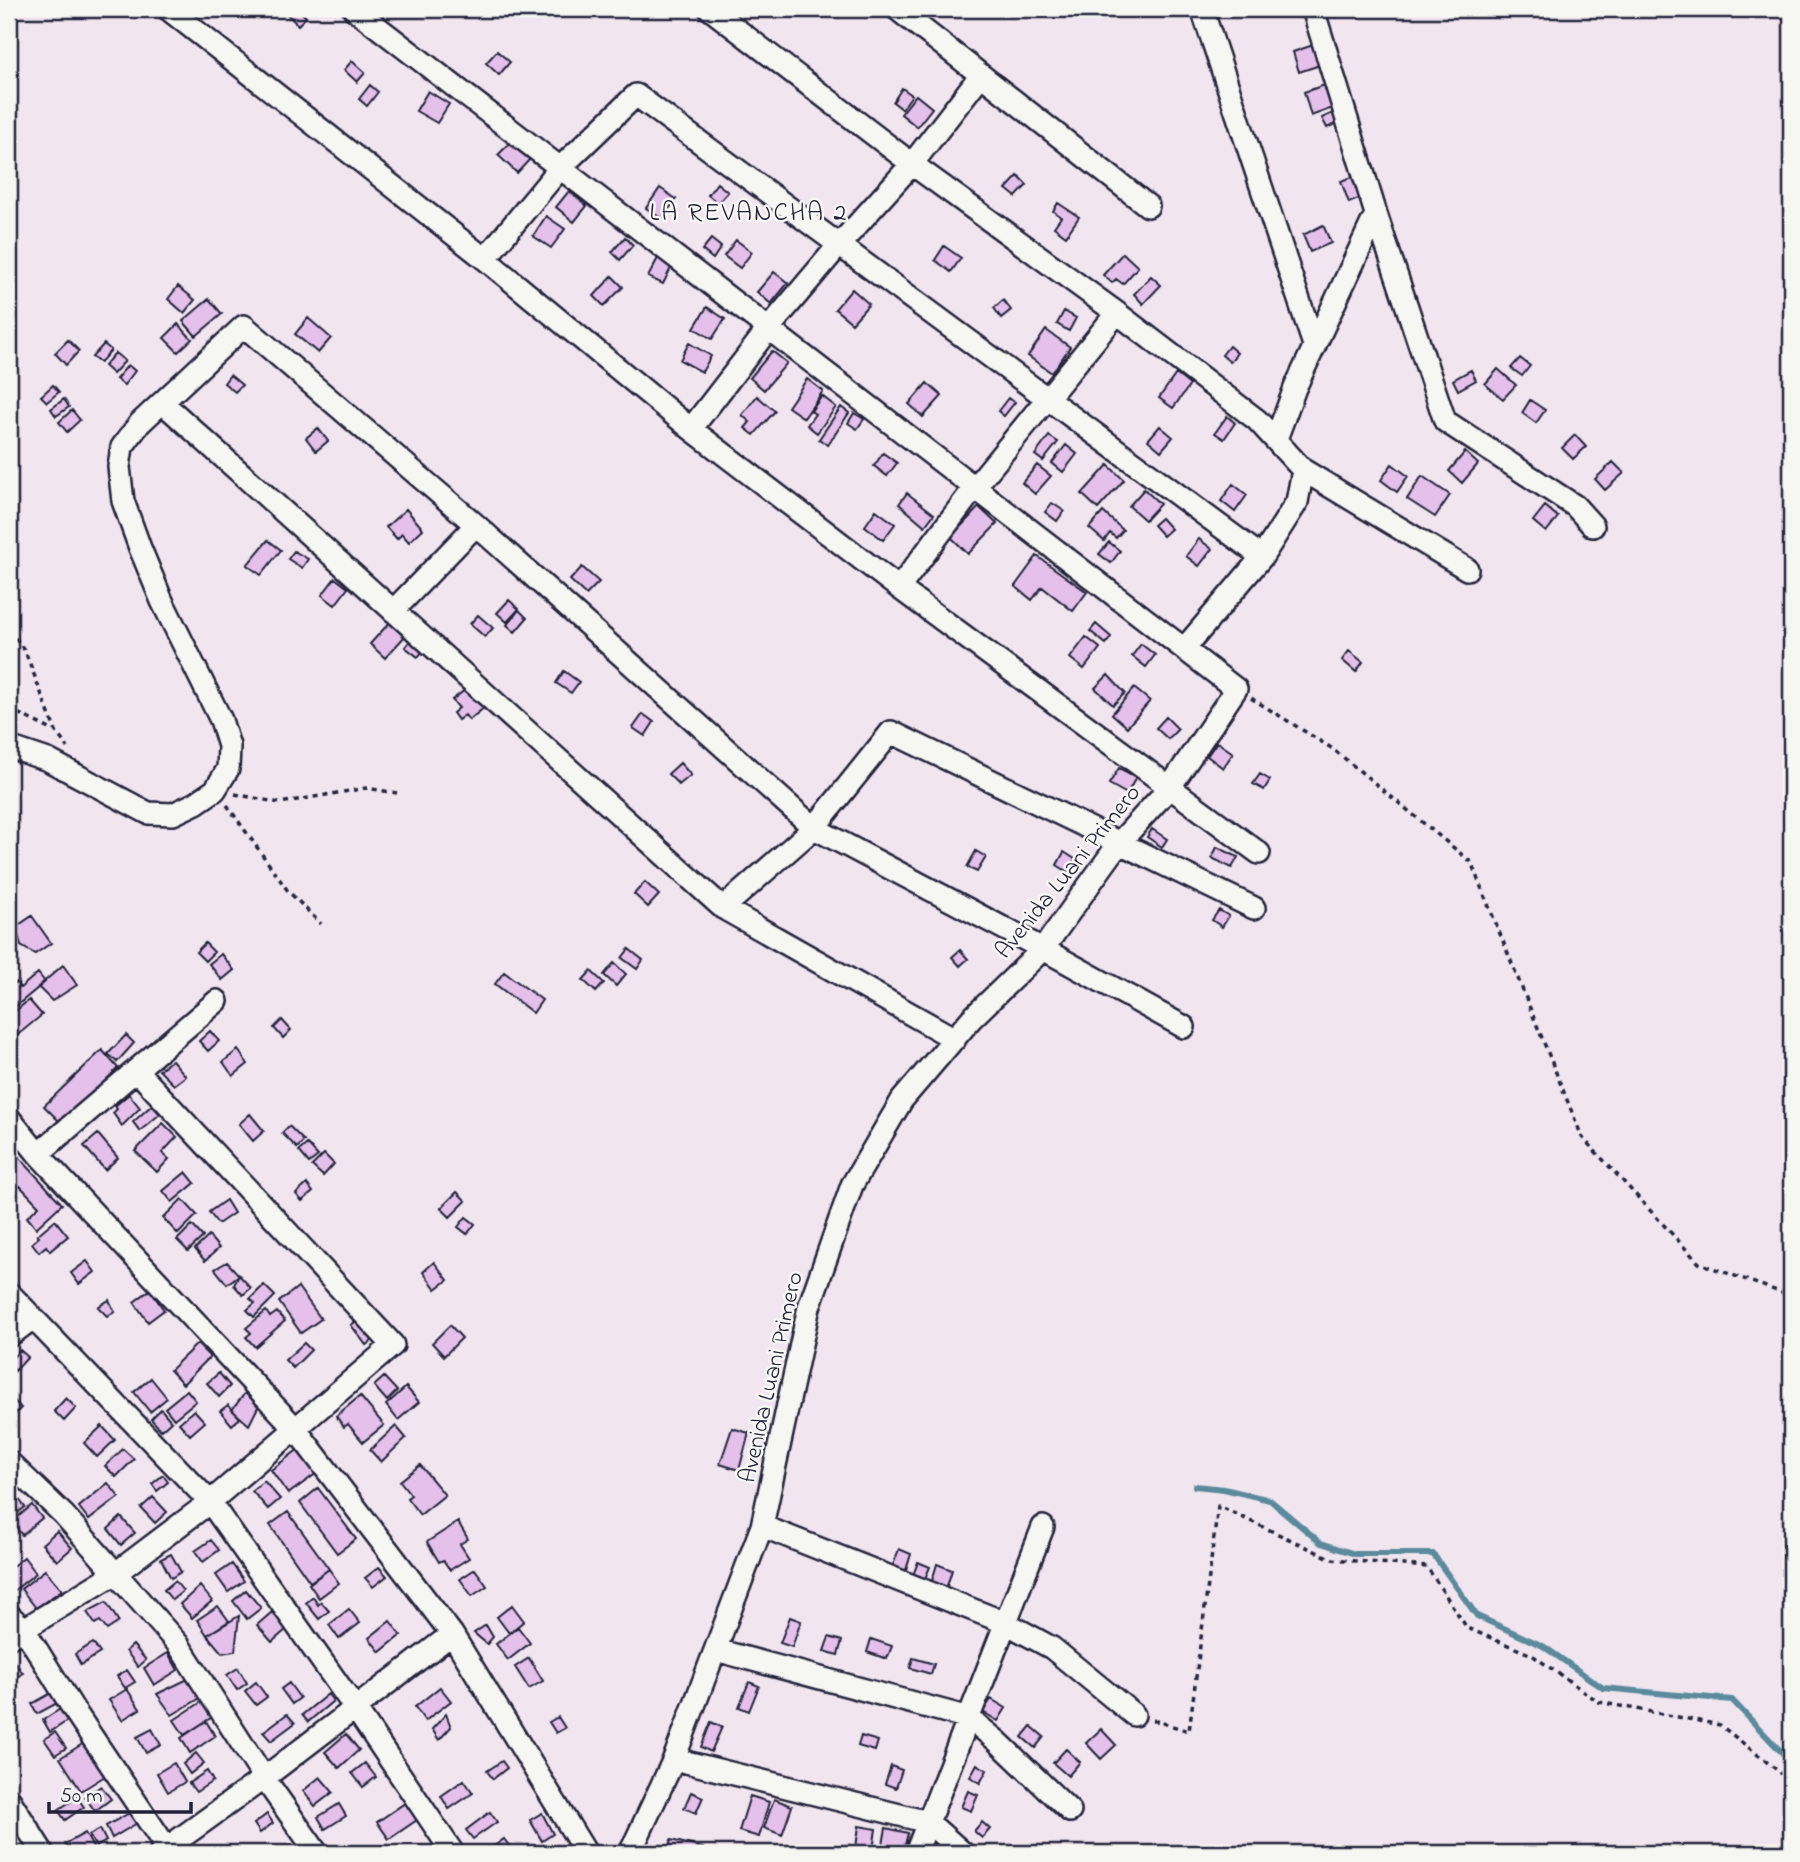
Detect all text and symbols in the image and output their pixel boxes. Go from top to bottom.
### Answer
district label: LA REVANCHA 2 [650,195,848,233]
street label: Avenida Luani Primero [988,778,1150,967]
street label: Avenida Luani Primero [731,1269,814,1486]
scale bar [49,1771,191,1815]
text: 50 m [60,1782,103,1812]

